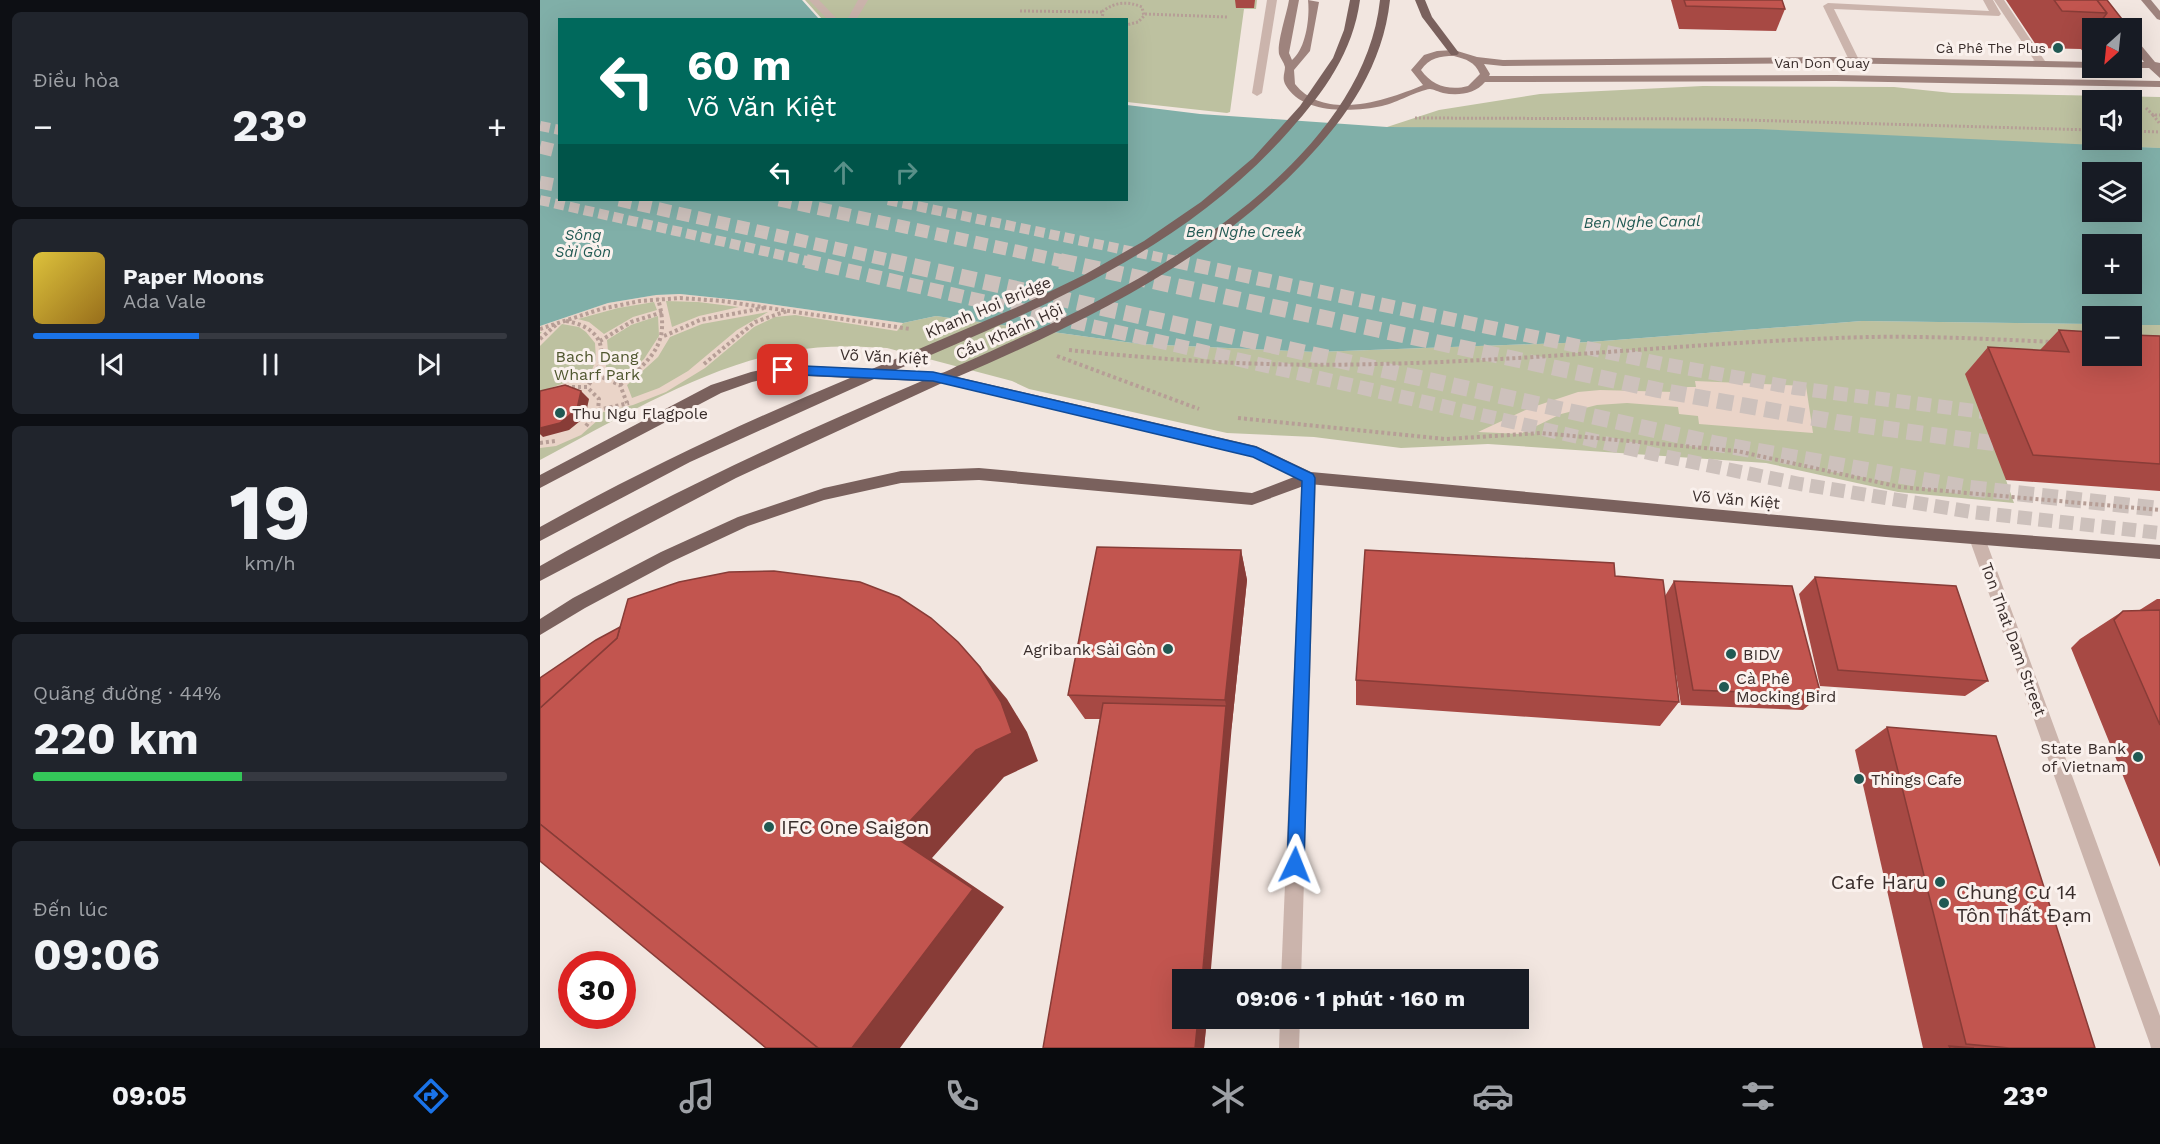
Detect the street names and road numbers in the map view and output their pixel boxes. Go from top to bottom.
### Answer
street label: Van Don Quay [1774,55,1870,71]
street label: Khanh Hoi Bridge [923,272,1054,343]
street label: Cầu Khánh Hội [953,299,1066,364]
street label: Võ Văn Kiệt [839,345,929,368]
street label: Võ Văn Kiệt [1691,486,1781,513]
street label: Ton That Dam Street [1977,560,2050,719]

